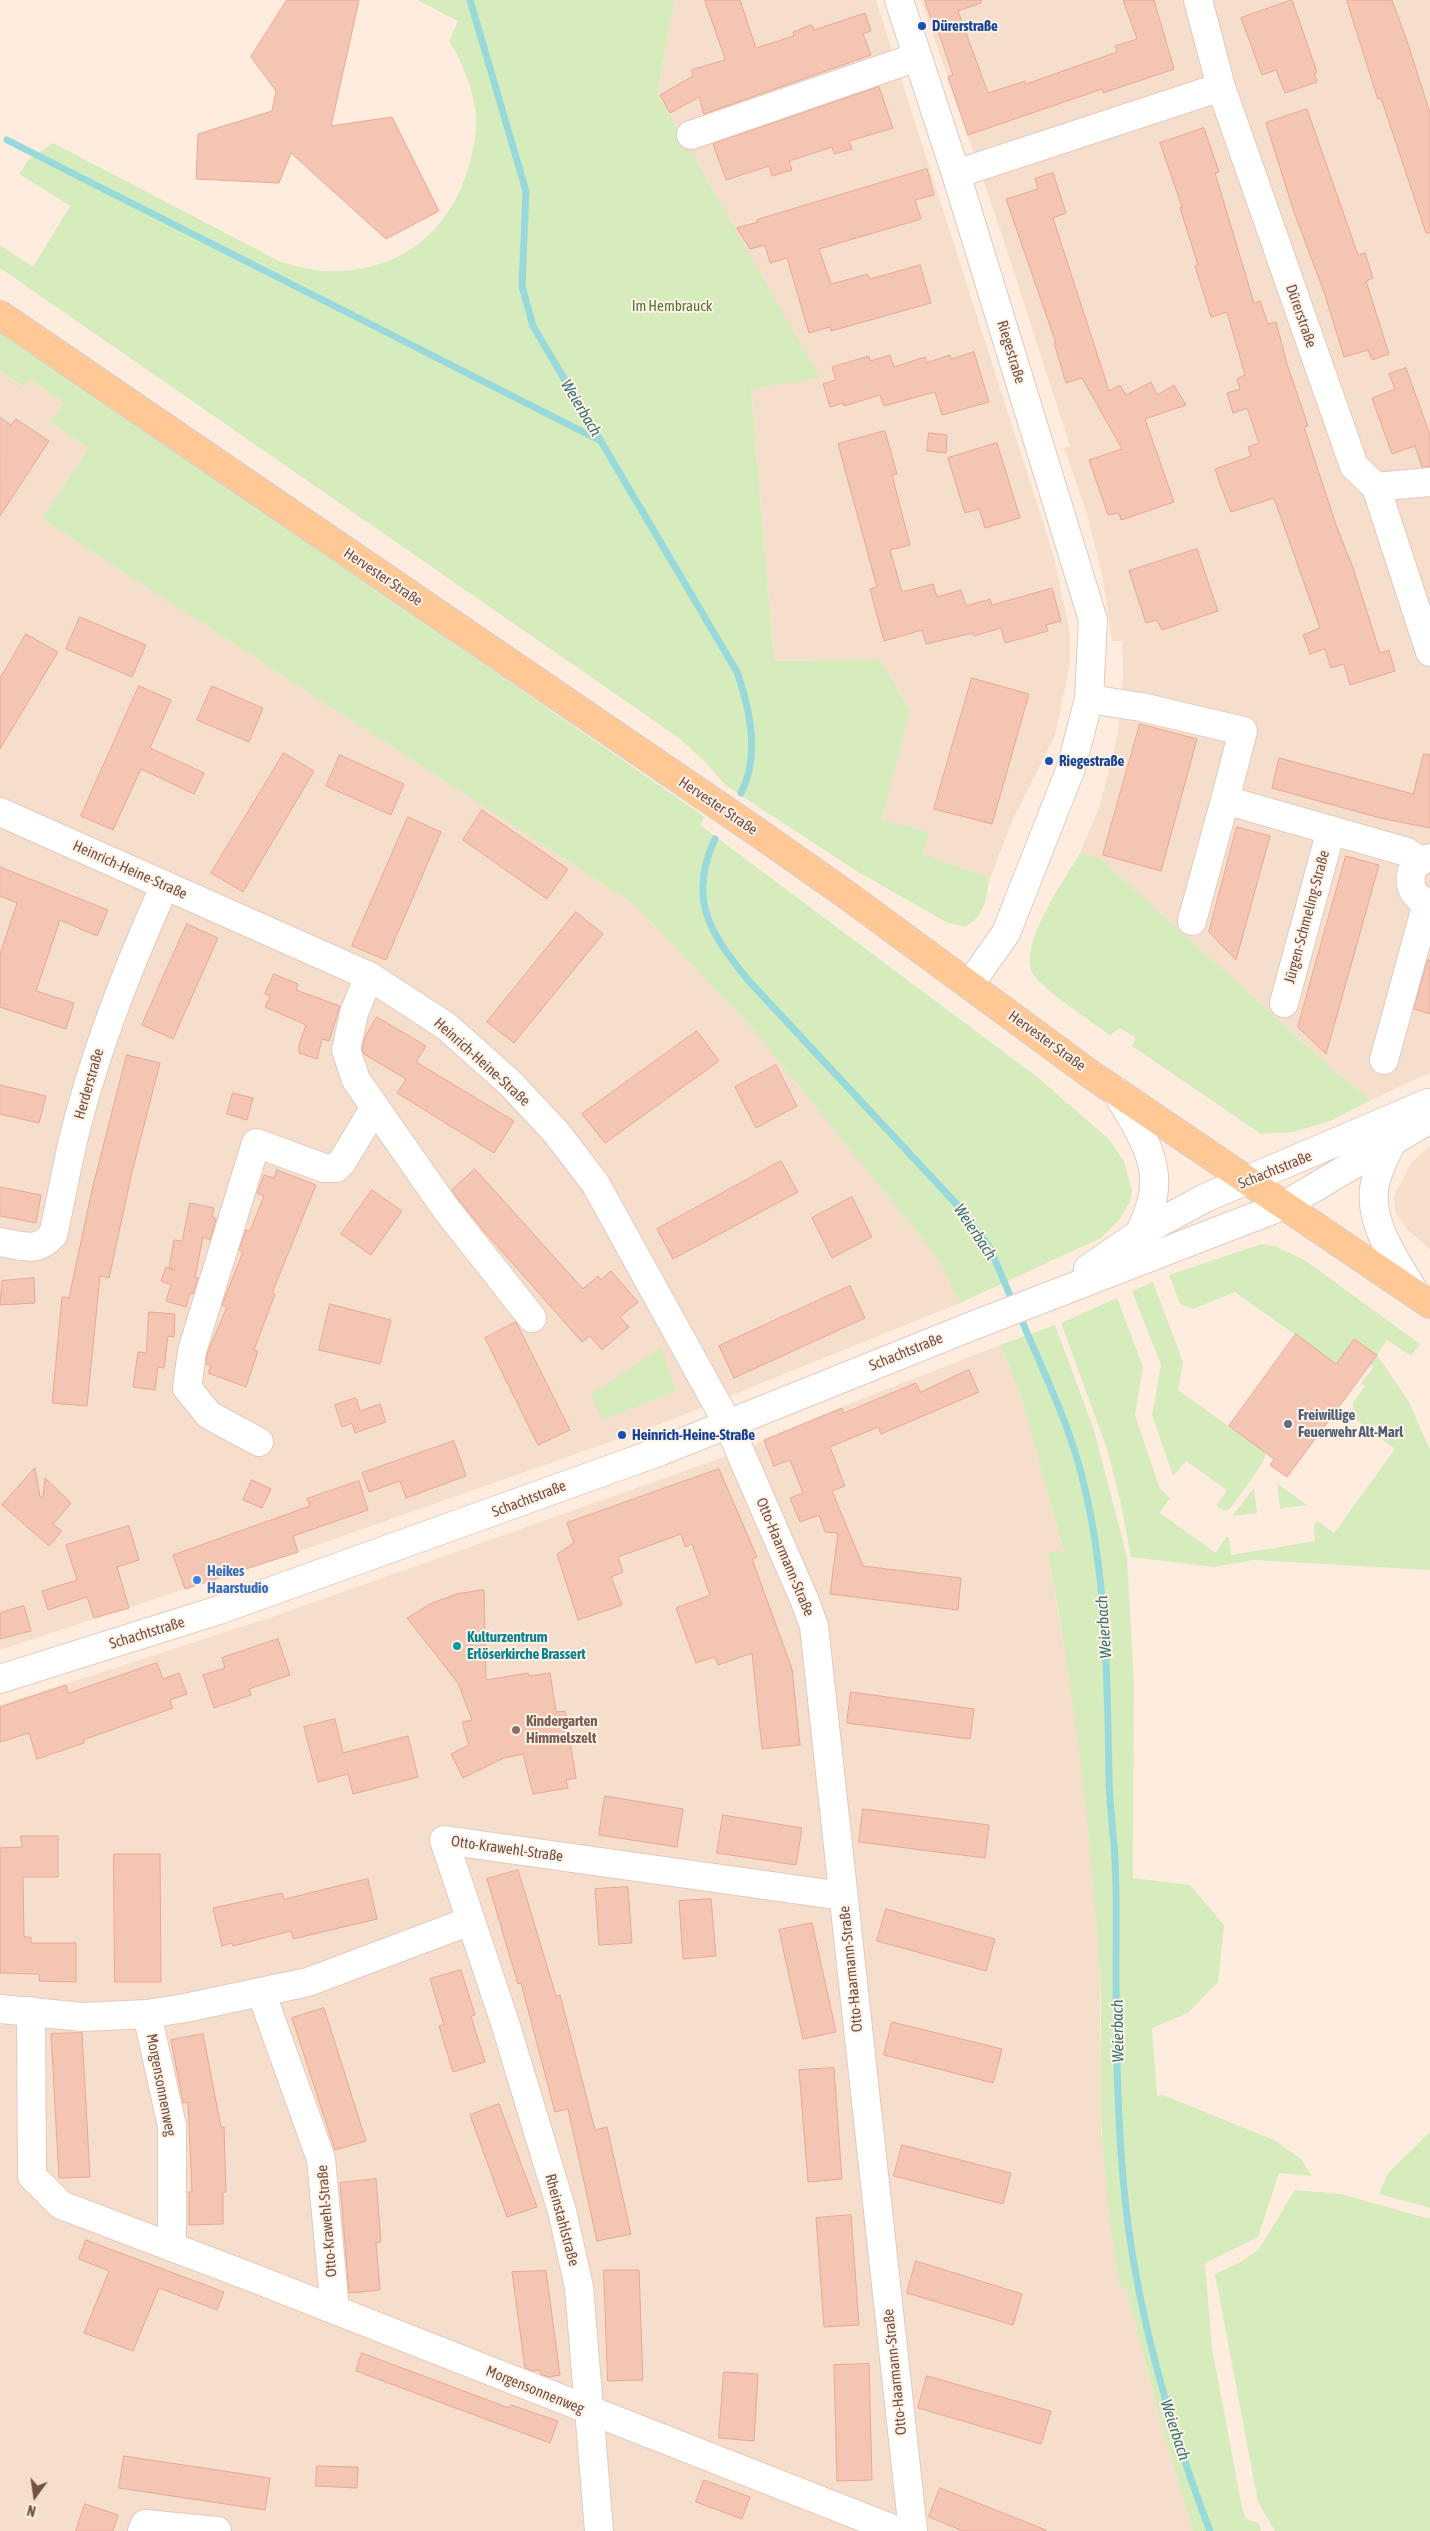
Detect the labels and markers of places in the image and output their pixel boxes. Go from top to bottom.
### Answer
place label: Dürerstraße [932,17,998,35]
marker: Dürerstraße [916,20,928,32]
place label: Riegestraße [1059,752,1124,770]
marker: Riegestraße [1043,755,1055,767]
place label: Freiwillige Feuerwehr Alt-Marl [1298,1406,1403,1441]
marker: Freiwillige Feuerwehr Alt-Marl [1282,1418,1294,1430]
place label: Heinrich-Heine-Straße [632,1426,755,1444]
marker: Heinrich-Heine-Straße [616,1429,628,1441]
place label: Heikes Haarstudio [207,1562,269,1597]
marker: Heikes Haarstudio [191,1574,203,1586]
place label: Kulturzentrum Erlöserkirche Brassert [467,1628,586,1663]
marker: Kulturzentrum Erlöserkirche Brassert [451,1640,463,1652]
place label: Kindergarten Himmelszelt [526,1712,598,1747]
marker: Kindergarten Himmelszelt [510,1724,522,1736]

